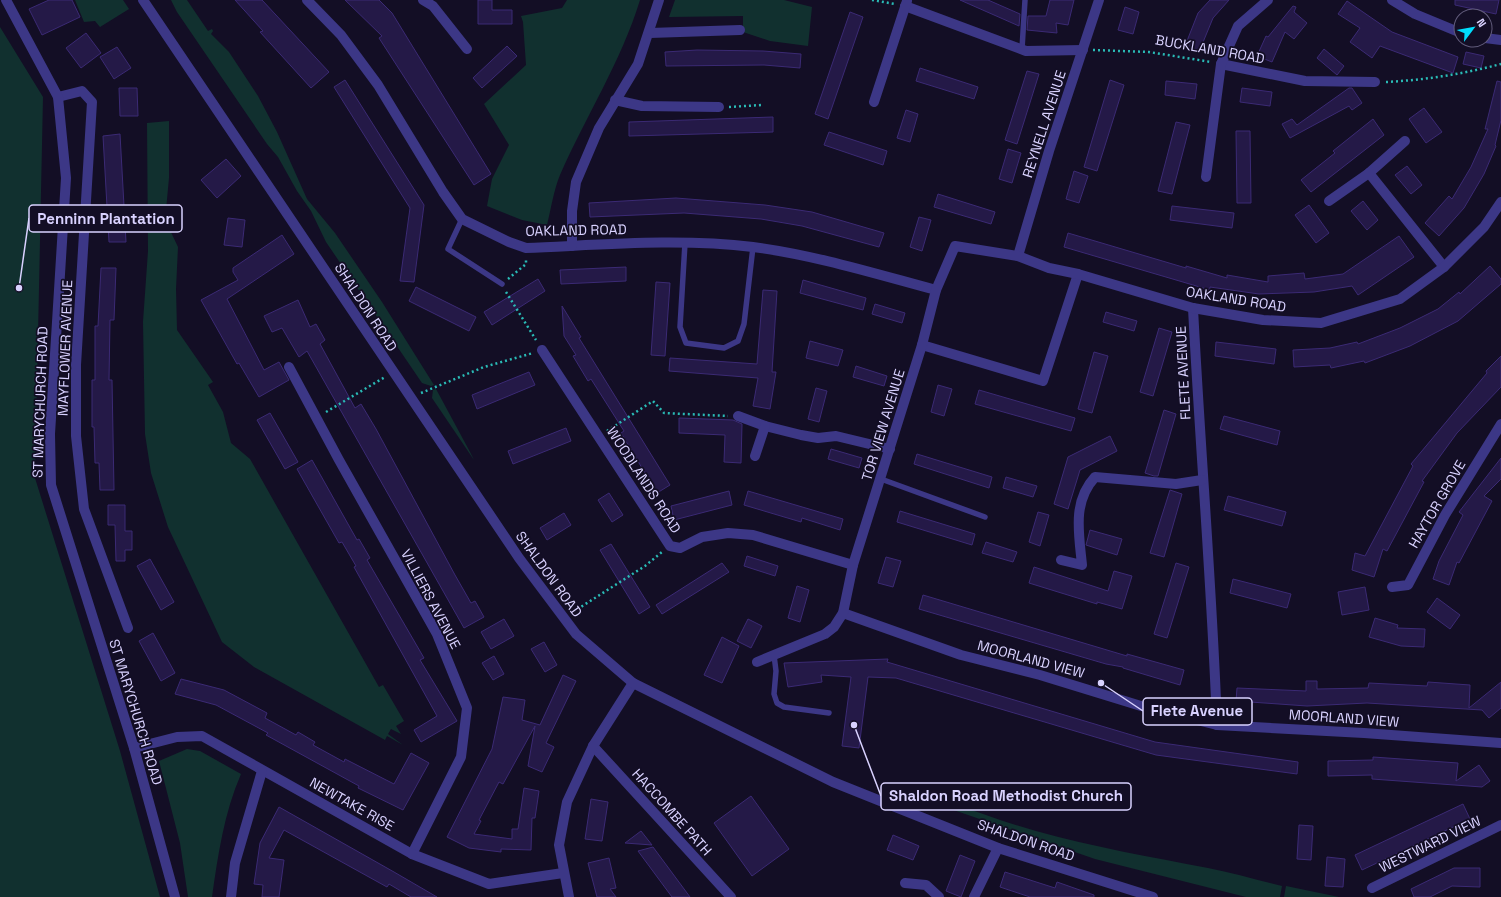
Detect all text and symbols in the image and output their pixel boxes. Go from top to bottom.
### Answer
north arrow [1453,8,1493,48]
text: N [1474,16,1489,30]
street label: BUCKLAND ROAD [1154,31,1266,67]
street label: REYNELL AVENUE [1018,68,1070,180]
callout: Penninn Plantation [29,205,182,232]
text: Penninn Plantation [37,209,175,228]
street label: OAKLAND ROAD [525,220,627,240]
street label: SHALDON ROAD [331,259,401,355]
street label: MAYFLOWER AVENUE [54,280,76,416]
street label: OAKLAND ROAD [1185,282,1287,316]
street label: ST MARYCHURCH ROAD [28,326,52,478]
street label: FLETE AVENUE [1172,326,1194,420]
street label: TOR VIEW AVENUE [857,367,909,483]
street label: WOODLANDS ROAD [603,423,685,537]
street label: HAYTOR GROVE [1404,457,1470,551]
street label: SHALDON ROAD [512,527,586,621]
street label: VILLIERS AVENUE [397,546,465,652]
street label: MOORLAND VIEW [975,636,1087,682]
street label: ST MARYCHURCH ROAD [105,637,167,787]
callout: Flete Avenue [1143,698,1252,725]
text: Flete Avenue [1151,701,1243,720]
street label: MOORLAND VIEW [1288,705,1400,731]
street label: HACCOMBE PATH [628,765,716,859]
street label: NEWTAKE RISE [306,773,398,835]
callout: Shaldon Road Methodist Church [881,783,1131,810]
text: Shaldon Road Methodist Church [889,786,1123,805]
street label: WESTWARD VIEW [1376,812,1484,876]
street label: SHALDON ROAD [975,815,1077,865]

